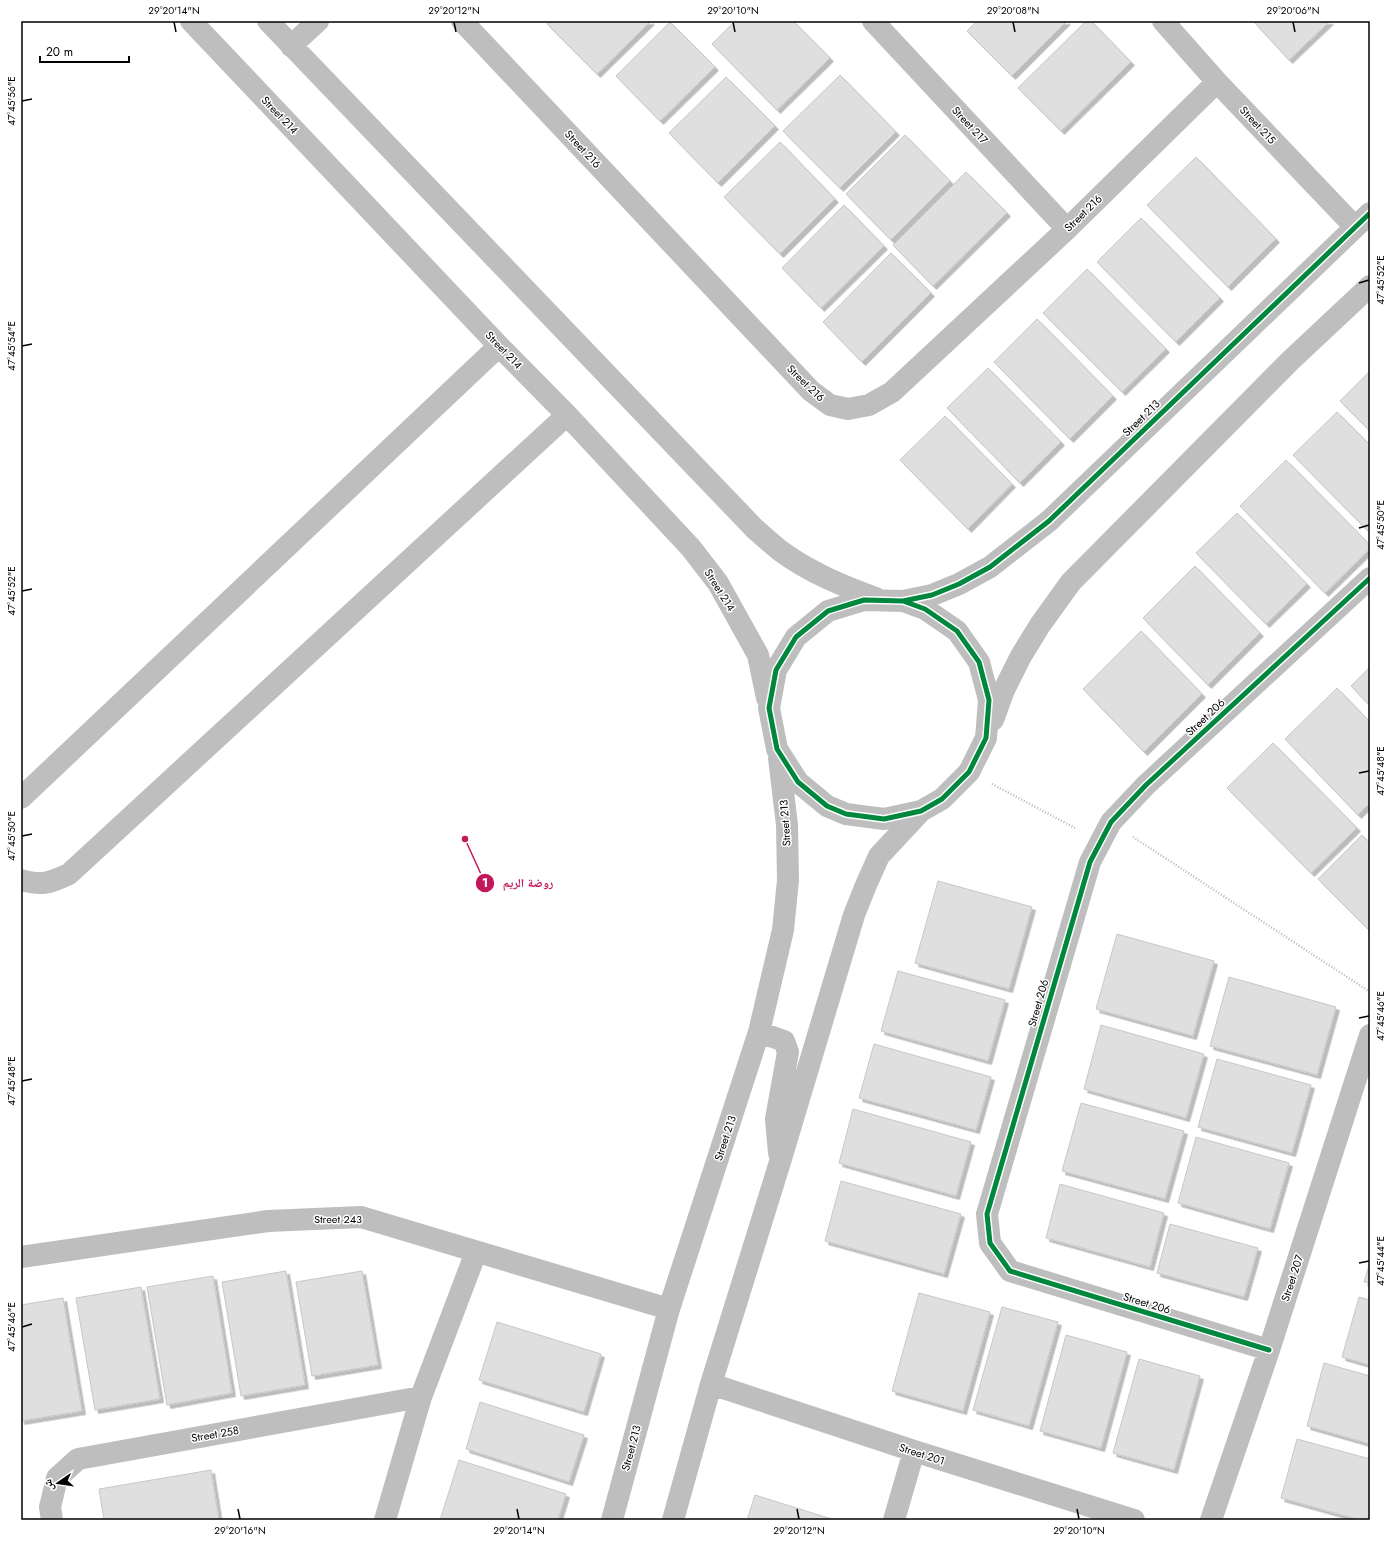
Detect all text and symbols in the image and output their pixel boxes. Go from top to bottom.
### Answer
text: 29°20'14"N [148,3,200,18]
text: 29°20'12"N [428,3,480,18]
text: 29°20'10"N [707,3,759,18]
text: 29°20'08"N [987,3,1039,18]
text: 29°20'06"N [1267,3,1319,18]
scale bar [40,38,129,64]
text: 20 m [46,43,73,61]
text: 47°45'56"E [4,76,19,126]
street label: Street 214 [258,92,303,138]
street label: Street 215 [1236,102,1280,148]
street label: Street 217 [948,103,992,148]
street label: Street 216 [561,126,605,172]
street label: Street 216 [1061,191,1105,235]
text: 47°45'52"E [1373,255,1388,305]
text: 47°45'54"E [4,321,19,371]
street label: Street 214 [482,327,527,373]
street label: Street 216 [784,361,828,405]
street label: Street 213 [1119,396,1163,440]
text: 47°45'50"E [1373,500,1388,550]
text: 47°45'52"E [4,566,19,616]
street label: Street 214 [701,566,740,615]
street label: Street 206 [1182,695,1228,739]
text: 47°45'48"E [1373,746,1388,796]
street label: Street 213 [775,799,795,847]
text: 47°45'50"E [4,811,19,861]
callout: روضة الريم [475,871,562,895]
text: 1 [482,874,488,892]
text: روضة الريم [503,874,554,892]
street label: Street 206 [1024,977,1052,1029]
text: 47°45'46"E [1373,991,1388,1041]
text: 47°45'48"E [4,1056,19,1106]
street label: Street 213 [710,1113,740,1163]
street label: Street 243 [314,1211,362,1227]
text: 47°45'44"E [1373,1236,1388,1286]
street label: Street 207 [1277,1252,1307,1303]
street label: Street 206 [1121,1288,1173,1318]
text: 47°45'46"E [4,1302,19,1352]
street label: Street 258 [190,1422,240,1446]
street label: Street 213 [617,1423,645,1473]
street label: Street 201 [897,1439,947,1469]
north arrow [38,1463,78,1503]
text: ش [39,1477,57,1493]
text: 29°20'16"N [214,1523,266,1538]
text: 29°20'14"N [493,1523,545,1538]
text: 29°20'12"N [773,1523,825,1538]
text: 29°20'10"N [1053,1523,1105,1538]

